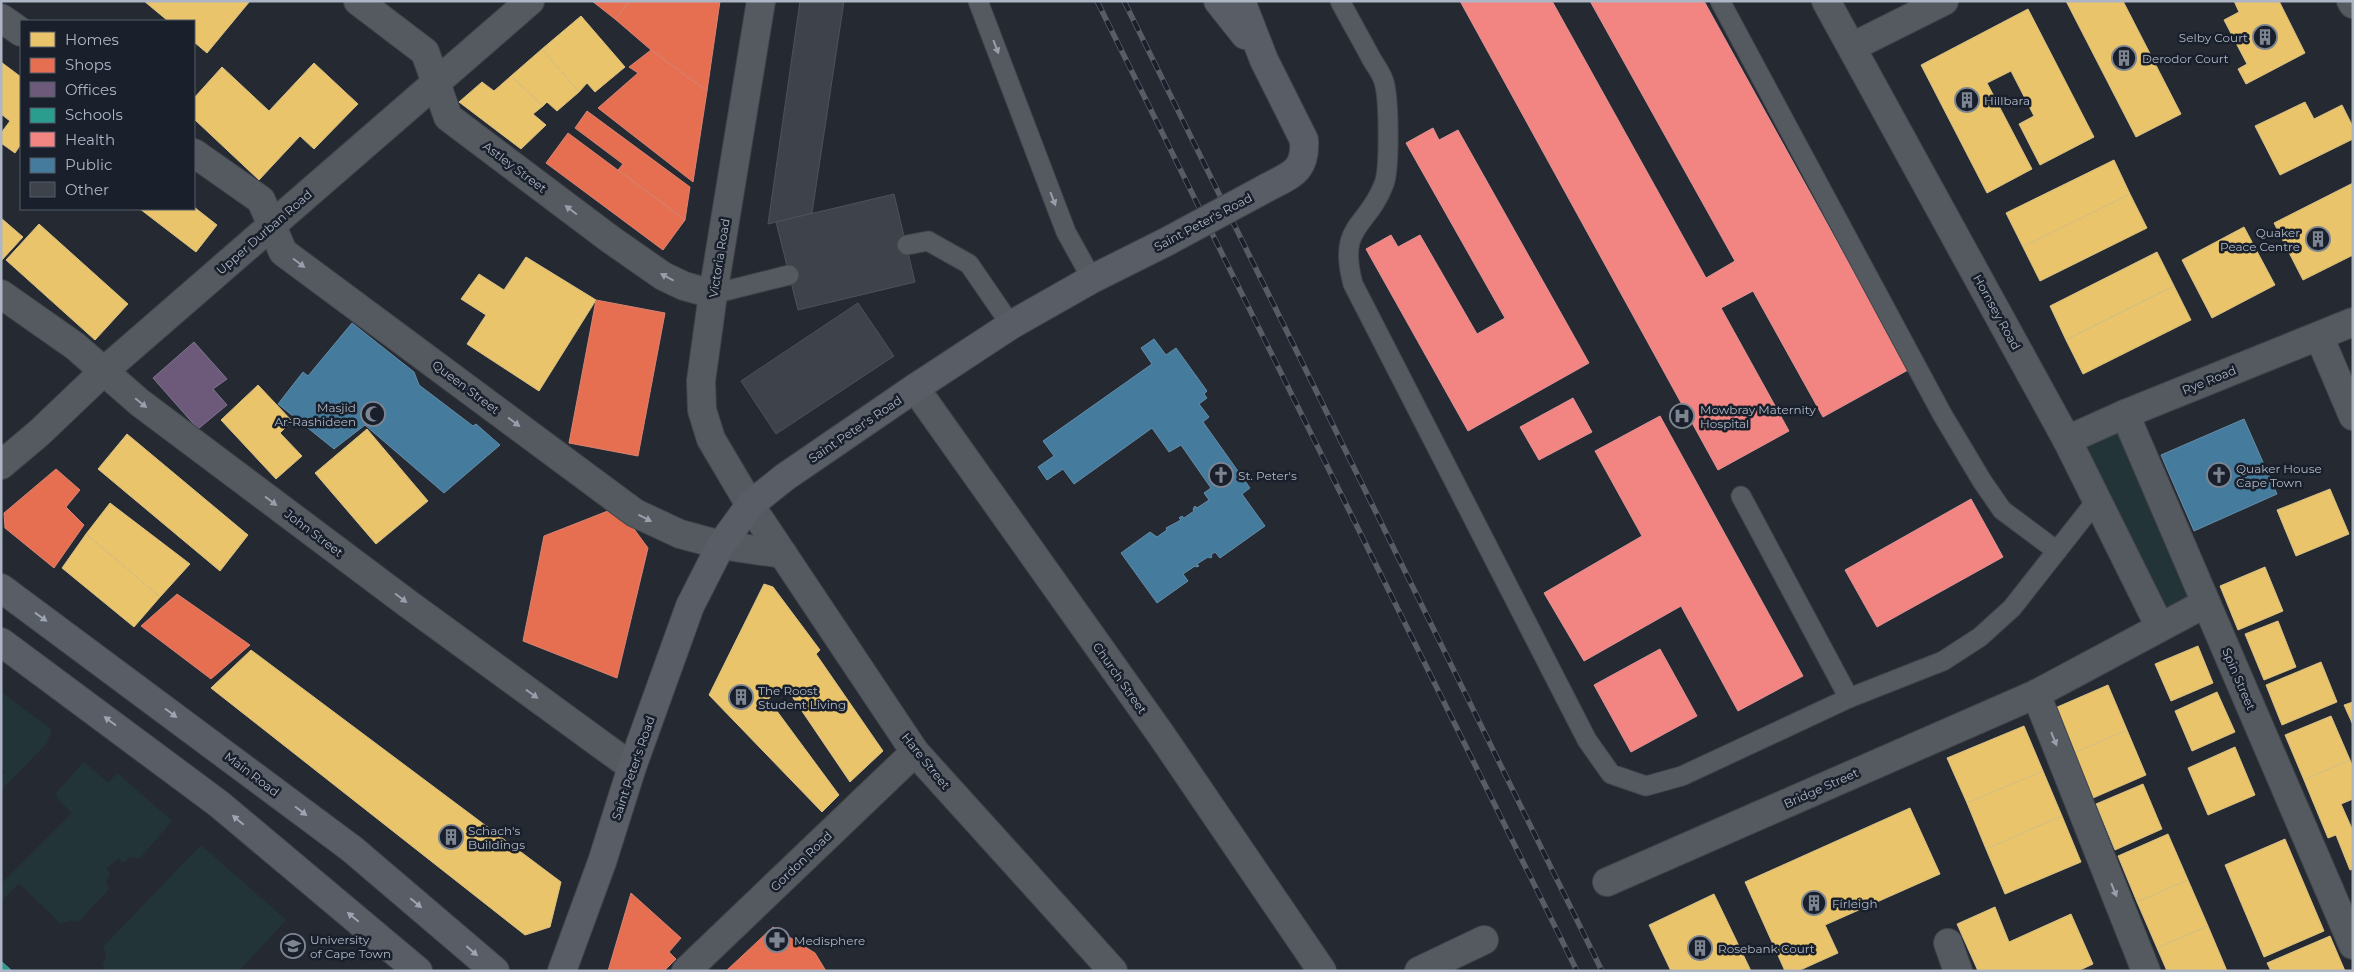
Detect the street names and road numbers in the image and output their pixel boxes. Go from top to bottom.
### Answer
street label: Astley Street [480,138,550,196]
street label: Upper Durban Road [213,186,315,278]
street label: Saint Peter's Road [1151,190,1255,254]
street label: Victoria Road [705,217,733,299]
street label: Hornsey Road [1970,272,2024,352]
street label: Queen Street [429,357,503,417]
street label: Rye Road [2180,362,2238,398]
street label: Saint Peter's Road [806,392,904,466]
street label: John Street [281,506,346,560]
street label: Church Street [1090,639,1150,717]
street label: Spin Street [2219,646,2259,713]
street label: Saint Peter's Road [608,714,658,822]
street label: Hare Street [899,730,953,792]
street label: Main Road [222,749,282,799]
street label: Bridge Street [1781,765,1861,811]
street label: Gordon Road [767,828,835,894]

